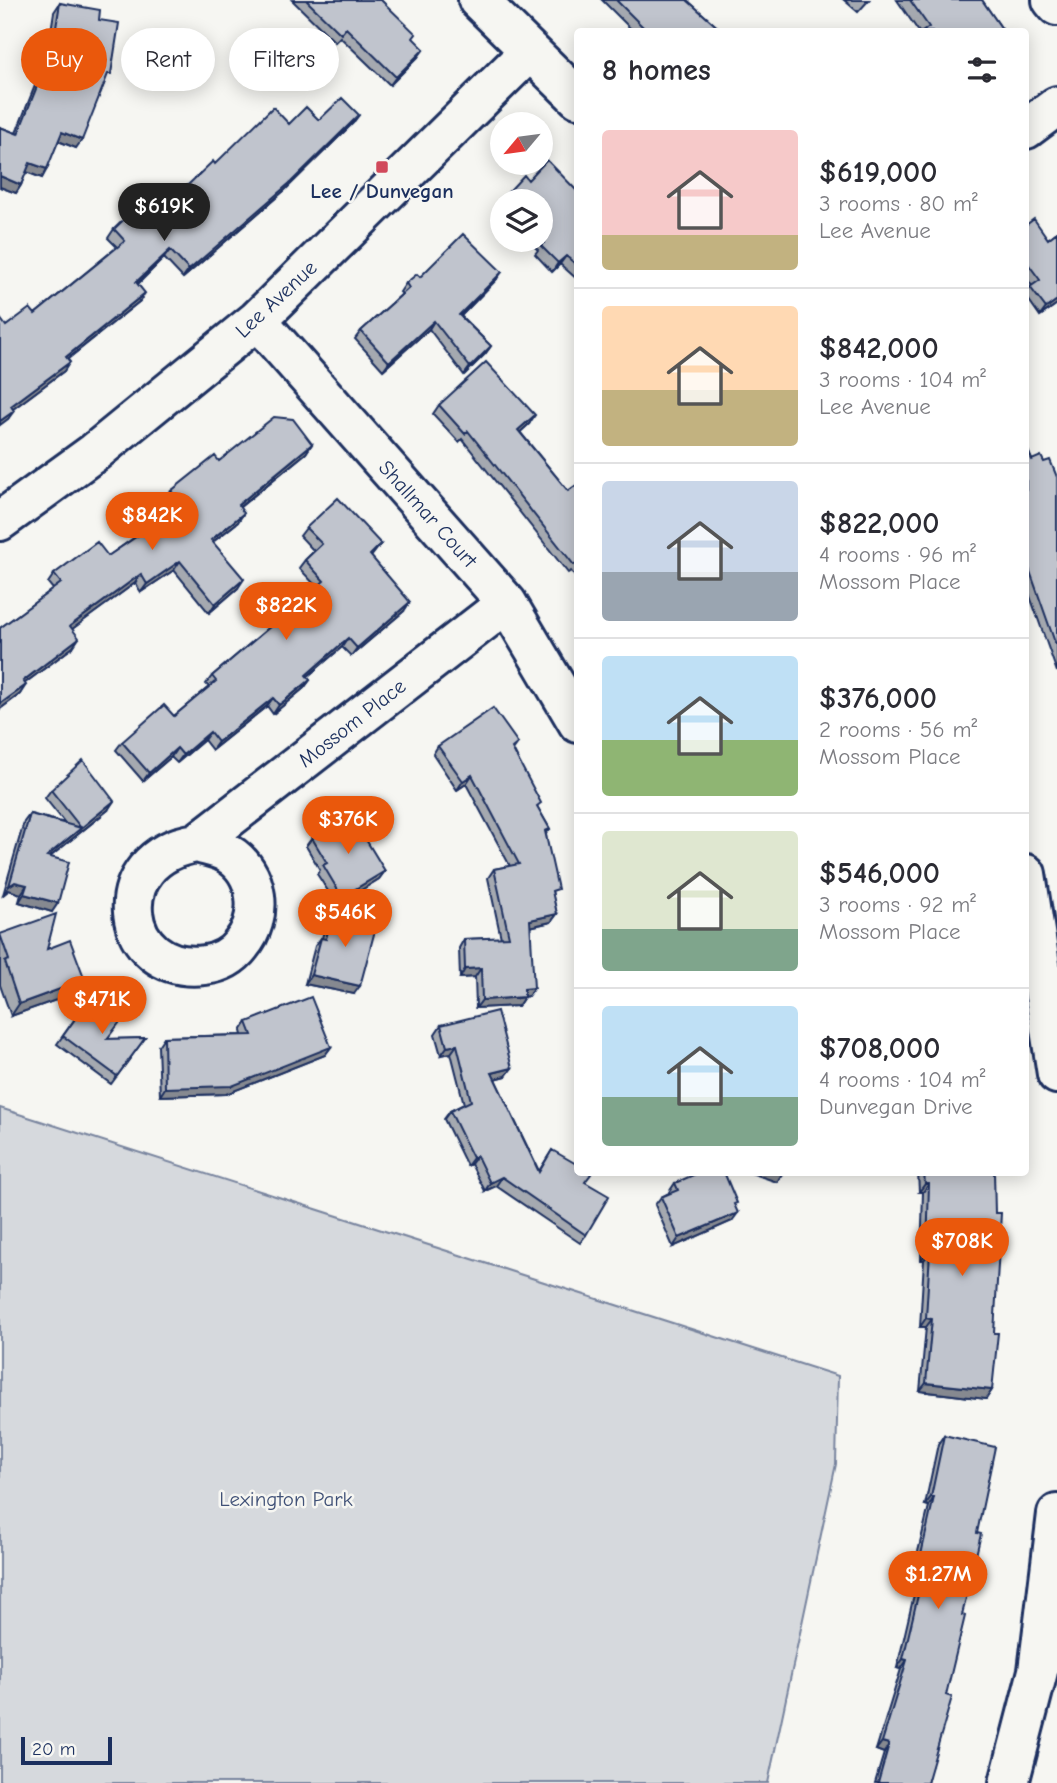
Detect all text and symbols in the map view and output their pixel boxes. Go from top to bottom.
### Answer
chip: Buy [21,28,107,91]
chip: Rent [121,28,215,91]
chip: Filters [229,28,339,91]
icon: filters [963,51,1001,89]
text: 8 homes [602,53,711,88]
north arrow [490,112,553,175]
map controls [490,112,553,252]
text: $619,000 [819,155,937,190]
icon: home [658,158,742,242]
marker: Lee / Dunvegan [374,159,390,175]
place label: Lee / Dunvegan [310,179,454,203]
pin: $619K [115,184,213,243]
button: layers [490,189,553,252]
text: 3 rooms · 80 m² [819,190,978,217]
text: $619K [134,192,194,219]
text: Lee Avenue [819,217,931,244]
street label: Lee Avenue [230,255,322,343]
text: $842,000 [819,331,939,366]
icon: home [658,334,742,418]
text: 3 rooms · 104 m² [819,366,986,393]
text: Lee Avenue [819,393,931,420]
street label: Shallmar Court [374,456,483,573]
pin: $842K [103,492,201,552]
text: $842K [122,501,182,528]
text: $822,000 [819,506,940,541]
icon: home [658,509,742,593]
text: 4 rooms · 96 m² [819,541,976,568]
text: Mossom Place [819,568,961,595]
pin: $822K [237,582,335,642]
text: $822K [255,591,317,618]
street label: Mossom Place [294,674,410,772]
text: $376,000 [819,681,937,716]
icon: home [658,684,742,768]
text: 2 rooms · 56 m² [819,716,977,743]
text: Mossom Place [819,743,961,770]
pin: $376K [299,796,397,856]
text: $376K [318,805,378,832]
text: $546,000 [819,856,940,891]
icon: home [658,859,742,943]
pin: $546K [296,890,394,949]
text: 3 rooms · 92 m² [819,891,976,918]
text: $546K [314,898,376,925]
text: Mossom Place [819,918,961,945]
pin: $471K [53,976,151,1036]
text: $471K [74,985,130,1012]
text: $708,000 [819,1031,940,1066]
icon: home [658,1034,742,1118]
text: 4 rooms · 104 m² [819,1066,986,1093]
text: Dunvegan Drive [819,1093,973,1120]
pin: $708K [913,1218,1011,1278]
text: $708K [931,1227,993,1254]
park label: Lexington Park [219,1487,353,1511]
pin: $1.27M [881,1552,995,1611]
text: $1.27M [904,1560,972,1587]
scale bar [21,1734,112,1766]
text: 20 m [32,1738,76,1760]

